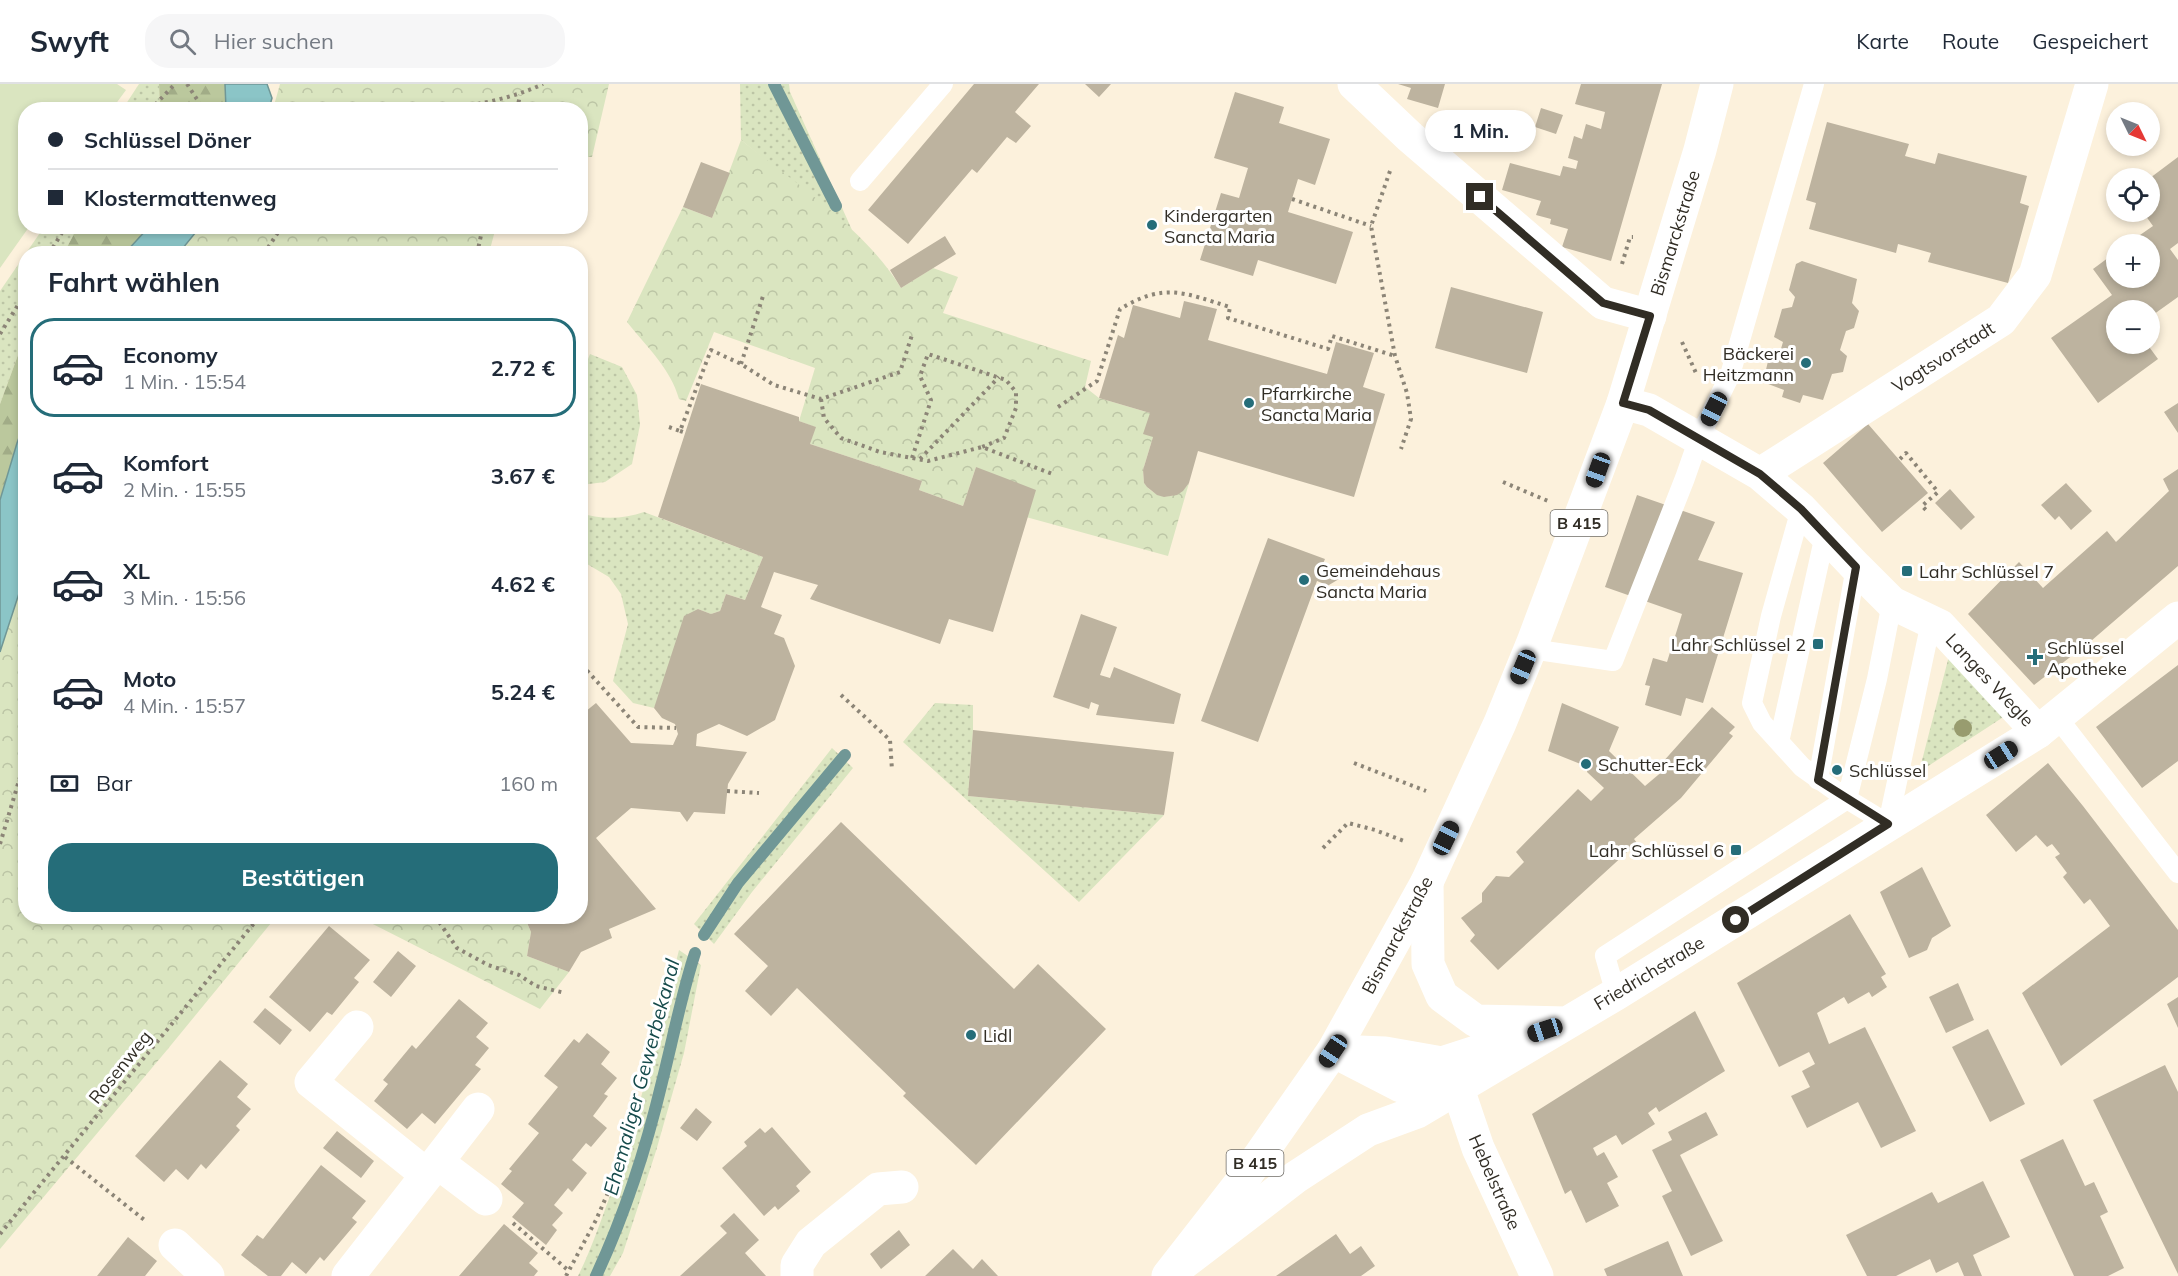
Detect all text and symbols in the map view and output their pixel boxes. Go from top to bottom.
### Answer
search box [145,14,565,68]
text: Swyft [30,24,109,59]
icon: search [166,25,199,58]
text: Hier suchen [214,27,334,55]
text: Karte [1856,28,1909,54]
text: Route [1942,28,1999,54]
text: Gespeichert [2032,28,2148,54]
north arrow [2106,102,2160,156]
map controls [2106,102,2160,354]
callout: 1 Min. [1424,110,1536,152]
text: 1 Min. [1452,118,1509,143]
text: Schlüssel Döner [84,126,251,154]
street label: Bismarckstraße [1645,167,1705,299]
button: locate [2106,168,2160,222]
route end [1466,183,1493,210]
text: Klostermattenweg [84,184,277,212]
place label: Kindergarten Sancta Maria [1164,204,1275,248]
marker: Kindergarten Sancta Maria [1145,218,1159,232]
button: + [2106,234,2160,288]
text: Fahrt wählen [48,265,220,299]
button: − [2106,300,2160,354]
street label: Vogtsvorstadt [1887,316,1999,398]
icon: car [51,341,105,395]
text: Economy [123,341,218,369]
place label: Bäckerei Heitzmann [1703,342,1794,386]
text: 2.72 € [491,354,555,382]
marker: Bäckerei Heitzmann [1799,356,1813,370]
text: 1 Min. · 15:54 [123,369,246,394]
place label: Pfarrkirche Sancta Maria [1261,382,1372,426]
car [1698,389,1730,429]
marker: Pfarrkirche Sancta Maria [1242,396,1256,410]
icon: car [51,449,105,503]
text: Komfort [123,449,209,477]
car [1583,450,1613,490]
text: 3.67 € [491,462,555,490]
text: 2 Min. · 15:55 [123,477,246,502]
road number: B 415 [1550,510,1608,536]
icon: car [51,557,105,611]
text: XL [123,557,150,585]
place label: Gemeindehaus Sancta Maria [1316,559,1441,603]
place label: Lahr Schlüssel 7 [1919,560,2054,583]
marker: Lahr Schlüssel 7 [1900,564,1914,578]
text: 4.62 € [491,570,555,598]
marker: Gemeindehaus Sancta Maria [1297,573,1311,587]
text: 3 Min. · 15:56 [123,585,246,610]
street label: Langes Wegle [1941,629,2039,731]
place label: Lahr Schlüssel 2 [1671,633,1806,656]
place label: Schlüssel Apotheke [2047,636,2127,680]
marker: Lahr Schlüssel 2 [1811,637,1825,651]
car [1508,647,1538,687]
marker: Schlüssel Apotheke [2028,650,2042,664]
icon: car [51,665,105,719]
text: Moto [123,665,176,693]
text: 5.24 € [491,678,555,706]
text: 4 Min. · 15:57 [123,693,246,718]
car [1981,738,2021,772]
place label: Schutter-Eck [1598,753,1704,776]
marker: Schutter-Eck [1579,757,1593,771]
place label: Schlüssel [1849,759,1926,782]
marker: Schlüssel [1830,763,1844,777]
icon: cash [48,767,81,800]
text: Bar [96,769,132,797]
text: 160 m [499,771,558,796]
car [1430,818,1462,858]
place label: Lahr Schlüssel 6 [1589,839,1724,862]
button: Bestätigen [48,843,558,912]
marker: Lahr Schlüssel 6 [1729,843,1743,857]
street label: Bismarckstraße [1356,872,1438,998]
route start [1722,906,1749,933]
street label: Friedrichstraße [1589,931,1709,1015]
water label: Ehemaliger Gewerbekanal [597,956,685,1198]
car [1525,1016,1565,1044]
place label: Lidl [983,1024,1012,1047]
street label: Rosenweg [83,1026,157,1108]
marker: Lidl [964,1028,978,1042]
car [1315,1031,1351,1071]
street label: Hebelstraße [1464,1131,1526,1233]
road number: B 415 [1226,1150,1284,1176]

